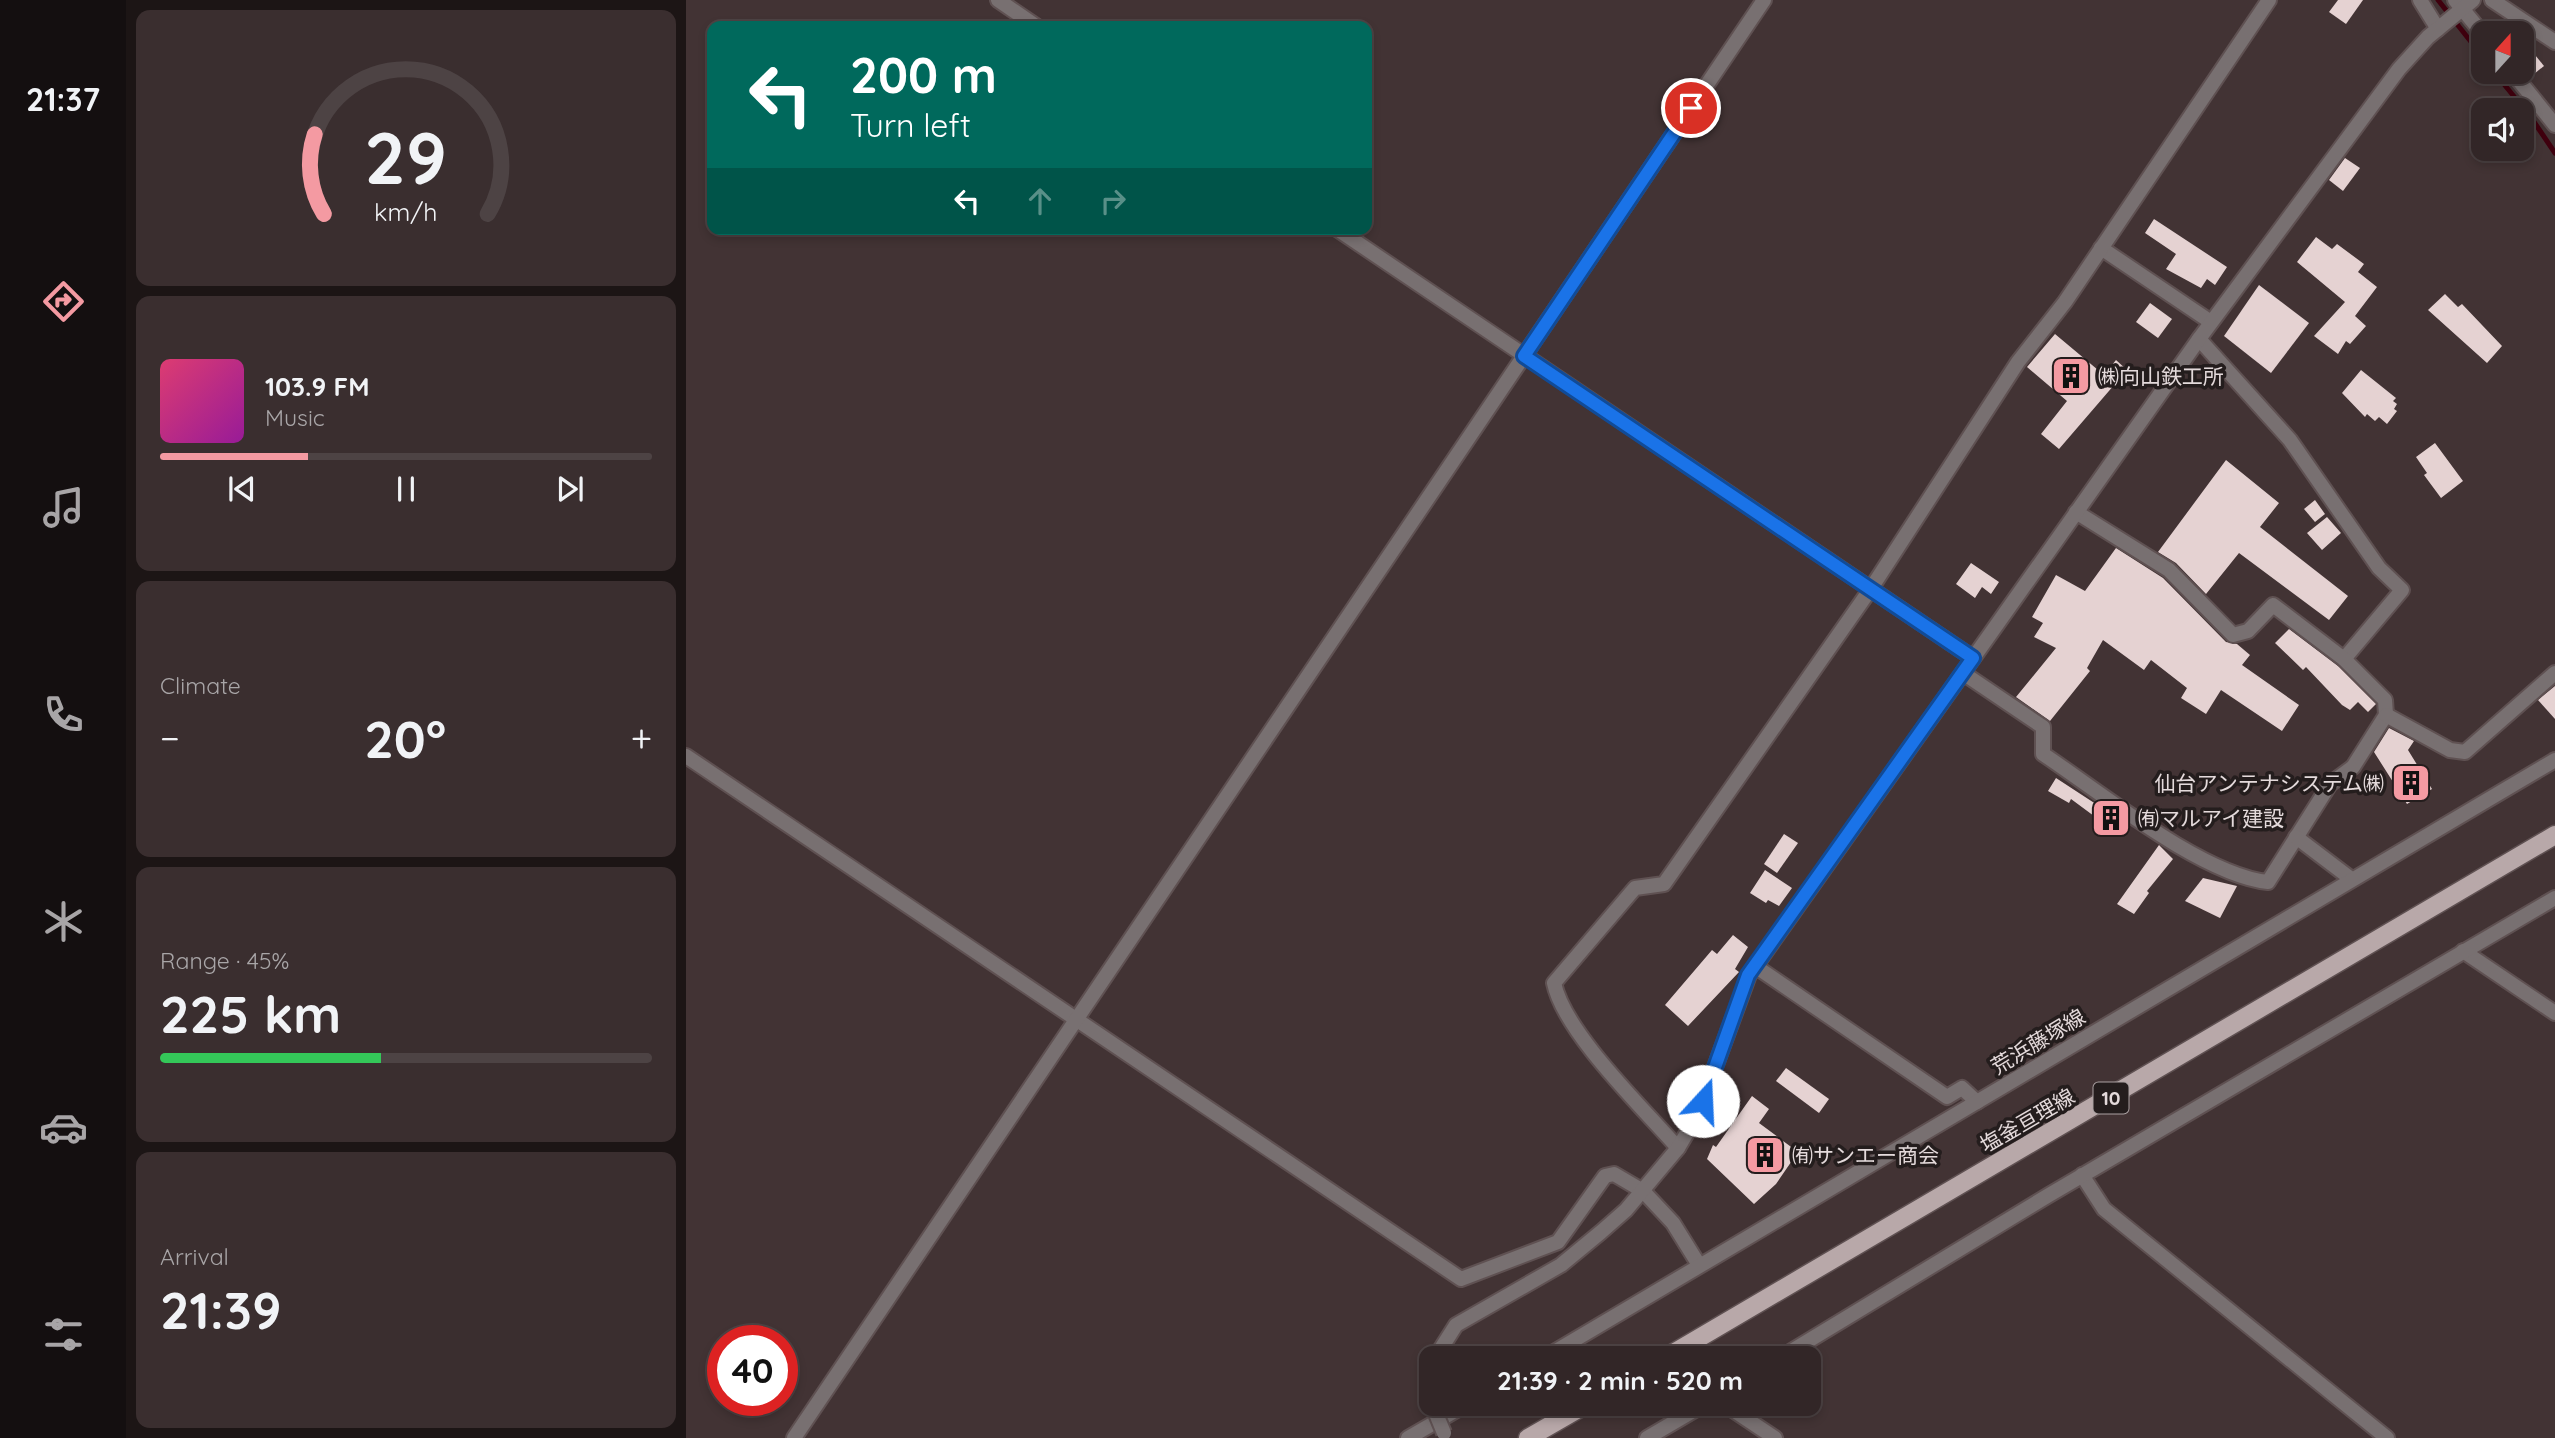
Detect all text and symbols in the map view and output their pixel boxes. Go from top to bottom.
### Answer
north arrow [2471,21,2534,84]
map controls [2471,21,2534,161]
text: 200 m [850,44,997,105]
icon: left [735,49,826,140]
pin [1661,78,1721,138]
text: 21:37 [26,79,100,119]
icon: arrive [1672,89,1710,127]
button: sound [2471,98,2534,161]
text: Turn left [850,105,971,145]
text: 29 [365,111,447,202]
icon: left [948,182,986,220]
icon: ahead [1021,182,1059,220]
icon: right [1094,182,1132,220]
text: km/h [374,196,438,227]
icon: directions [39,277,88,326]
building icon: ㈱向山鉄工所 [2050,355,2092,397]
place label: ㈱向山鉄工所 [2098,363,2224,389]
text: 103.9 FM [265,370,369,403]
text: Music [265,403,325,432]
icon: previous [223,470,261,508]
icon: pause [387,470,425,508]
icon: next [551,470,589,508]
icon: music [39,483,88,532]
text: Climate [160,671,241,700]
icon: phone [39,690,88,739]
text: 20° [364,706,446,771]
text: − [160,714,180,762]
text: + [631,714,652,762]
building icon: 仙台アンテナシステム㈱ [2390,762,2432,804]
place label: 仙台アンテナシステム㈱ [2154,770,2384,796]
building icon: ㈲マルアイ建設 [2090,797,2132,839]
place label: ㈲マルアイ建設 [2138,805,2284,831]
icon: climate [39,897,88,946]
text: Range · 45% [160,946,289,975]
text: 225 km [160,981,341,1046]
street label: 荒浜藤塚線 [1986,1003,2090,1079]
position arrow [1666,1064,1740,1138]
street label: 塩釜亘理線 [1975,1082,2079,1158]
road number: 10 [2094,1082,2128,1114]
icon: car [39,1103,88,1152]
building icon: ㈲サンエー商会 [1744,1134,1786,1176]
place label: ㈲サンエー商会 [1792,1142,1939,1168]
text: Arrival [160,1242,229,1271]
text: 21:39 [160,1277,281,1342]
icon: filters [39,1310,88,1359]
speed limit sign: 40 [707,1325,798,1416]
text: 21:39 · 2 min · 520 m [1497,1364,1743,1397]

